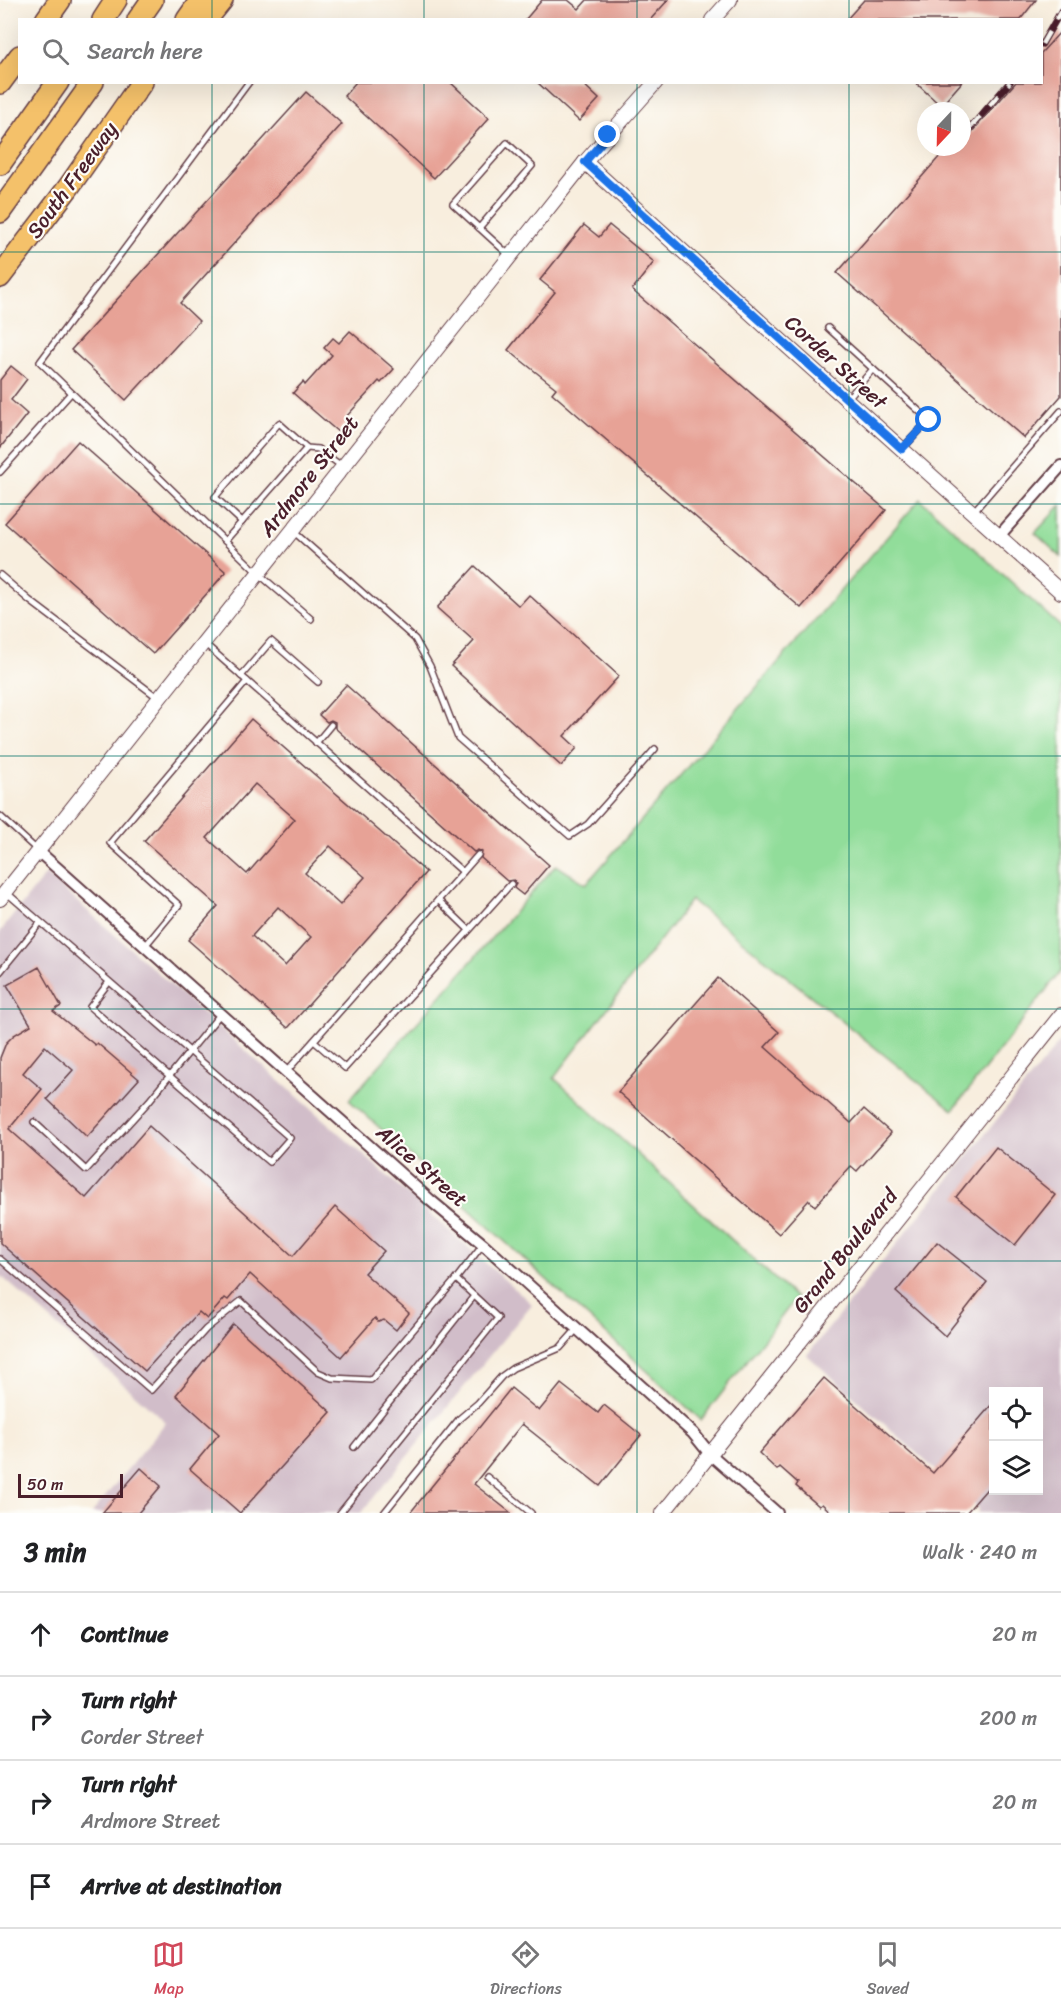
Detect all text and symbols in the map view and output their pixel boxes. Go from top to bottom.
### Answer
search box [18,18,1043,84]
text: Search here [87,32,203,71]
icon: search [39,35,72,68]
north arrow [917,102,971,156]
street label: South Freeway [16,113,128,247]
route end [594,121,620,147]
street label: Corder Street [775,305,898,420]
route start [915,406,941,432]
street label: Ardmore Street [248,407,369,546]
street label: Alice Street [366,1114,477,1217]
street label: Grand Boulevard [782,1178,909,1322]
map controls [989,1387,1043,1495]
button: locate [989,1387,1043,1441]
button: layers [989,1441,1043,1495]
text: 50 m [27,1470,63,1499]
scale bar [18,1471,123,1498]
text: 3 min [24,1529,86,1575]
text: Walk · 240 m [922,1535,1037,1570]
text: Continue [81,1615,169,1654]
text: 20 m [992,1617,1037,1652]
icon: ahead [24,1618,57,1651]
text: Turn right [81,1681,176,1720]
text: 200 m [980,1701,1037,1736]
icon: right [24,1702,57,1735]
text: Corder Street [81,1720,204,1755]
text: Turn right [81,1765,176,1804]
text: 20 m [992,1785,1037,1820]
icon: right [24,1786,57,1819]
text: Ardmore Street [81,1804,220,1839]
text: Arrive at destination [81,1867,282,1906]
icon: arrive [24,1870,57,1903]
tab: Map [152,1938,185,2003]
tab: Directions [490,1938,562,2003]
tab: Saved [866,1938,909,2003]

